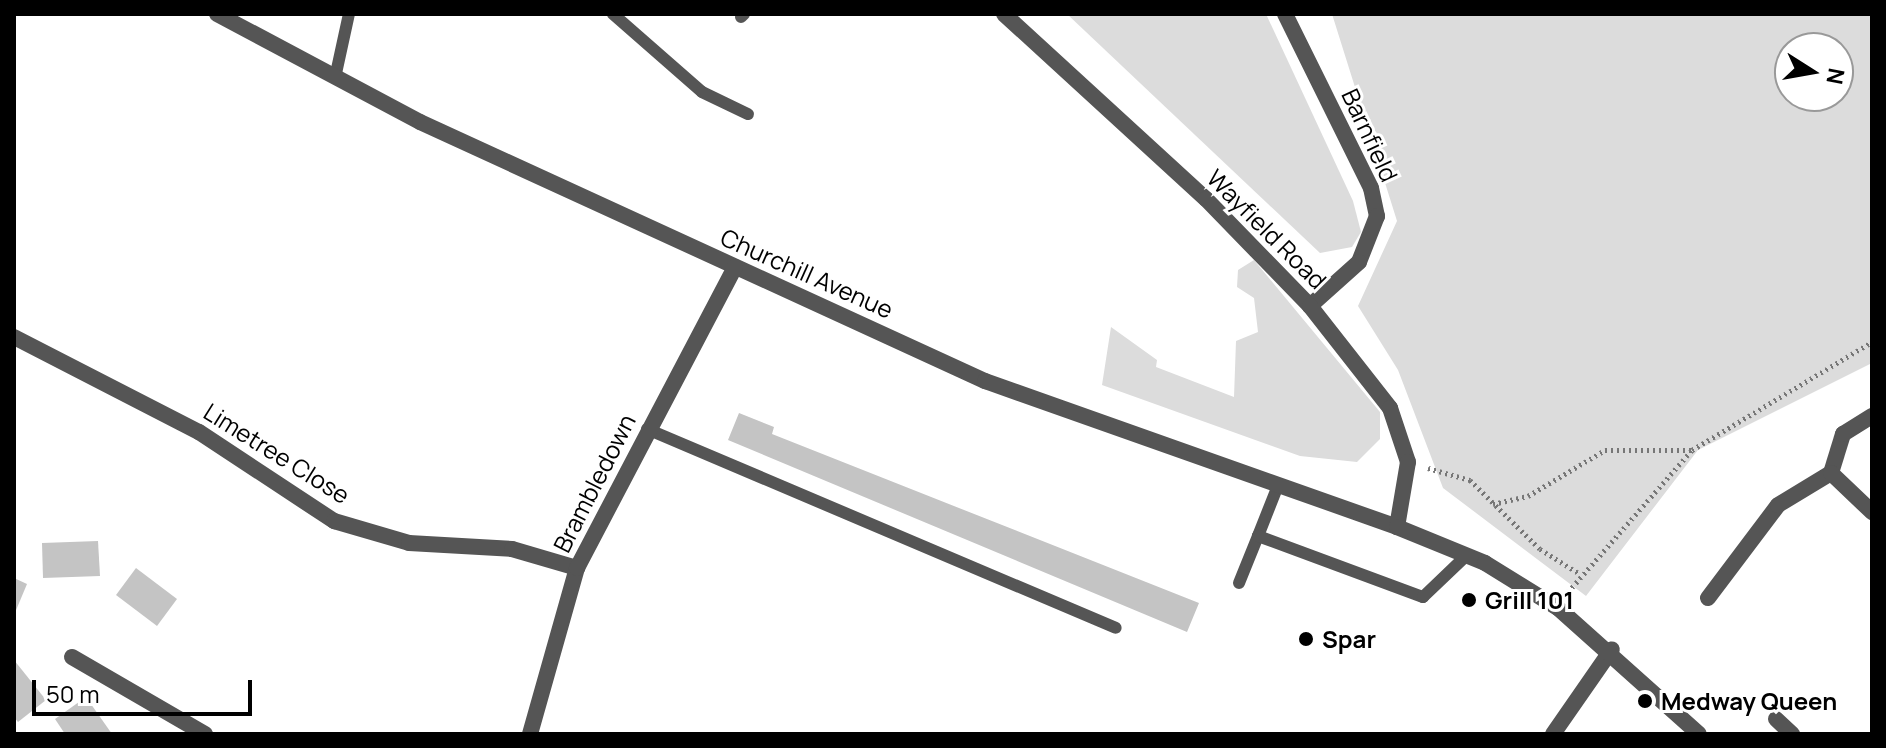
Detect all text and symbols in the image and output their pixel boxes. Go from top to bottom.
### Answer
north arrow [1774,32,1854,112]
text: N [1819,66,1852,87]
street label: Barnfield [1336,84,1404,186]
street label: Wayfield Road [1201,163,1333,295]
street label: Churchill Avenue [716,222,898,324]
street label: Limetree Close [199,397,355,509]
street label: Brambledown [547,409,641,557]
place label: Grill 101 [1485,586,1574,614]
marker: Grill 101 [1460,591,1478,609]
place label: Spar [1322,625,1376,653]
marker: Spar [1297,630,1315,648]
scale bar [36,664,256,714]
text: 50 m [46,677,100,710]
place label: Medway Queen [1661,687,1837,715]
marker: Medway Queen [1636,692,1654,710]

